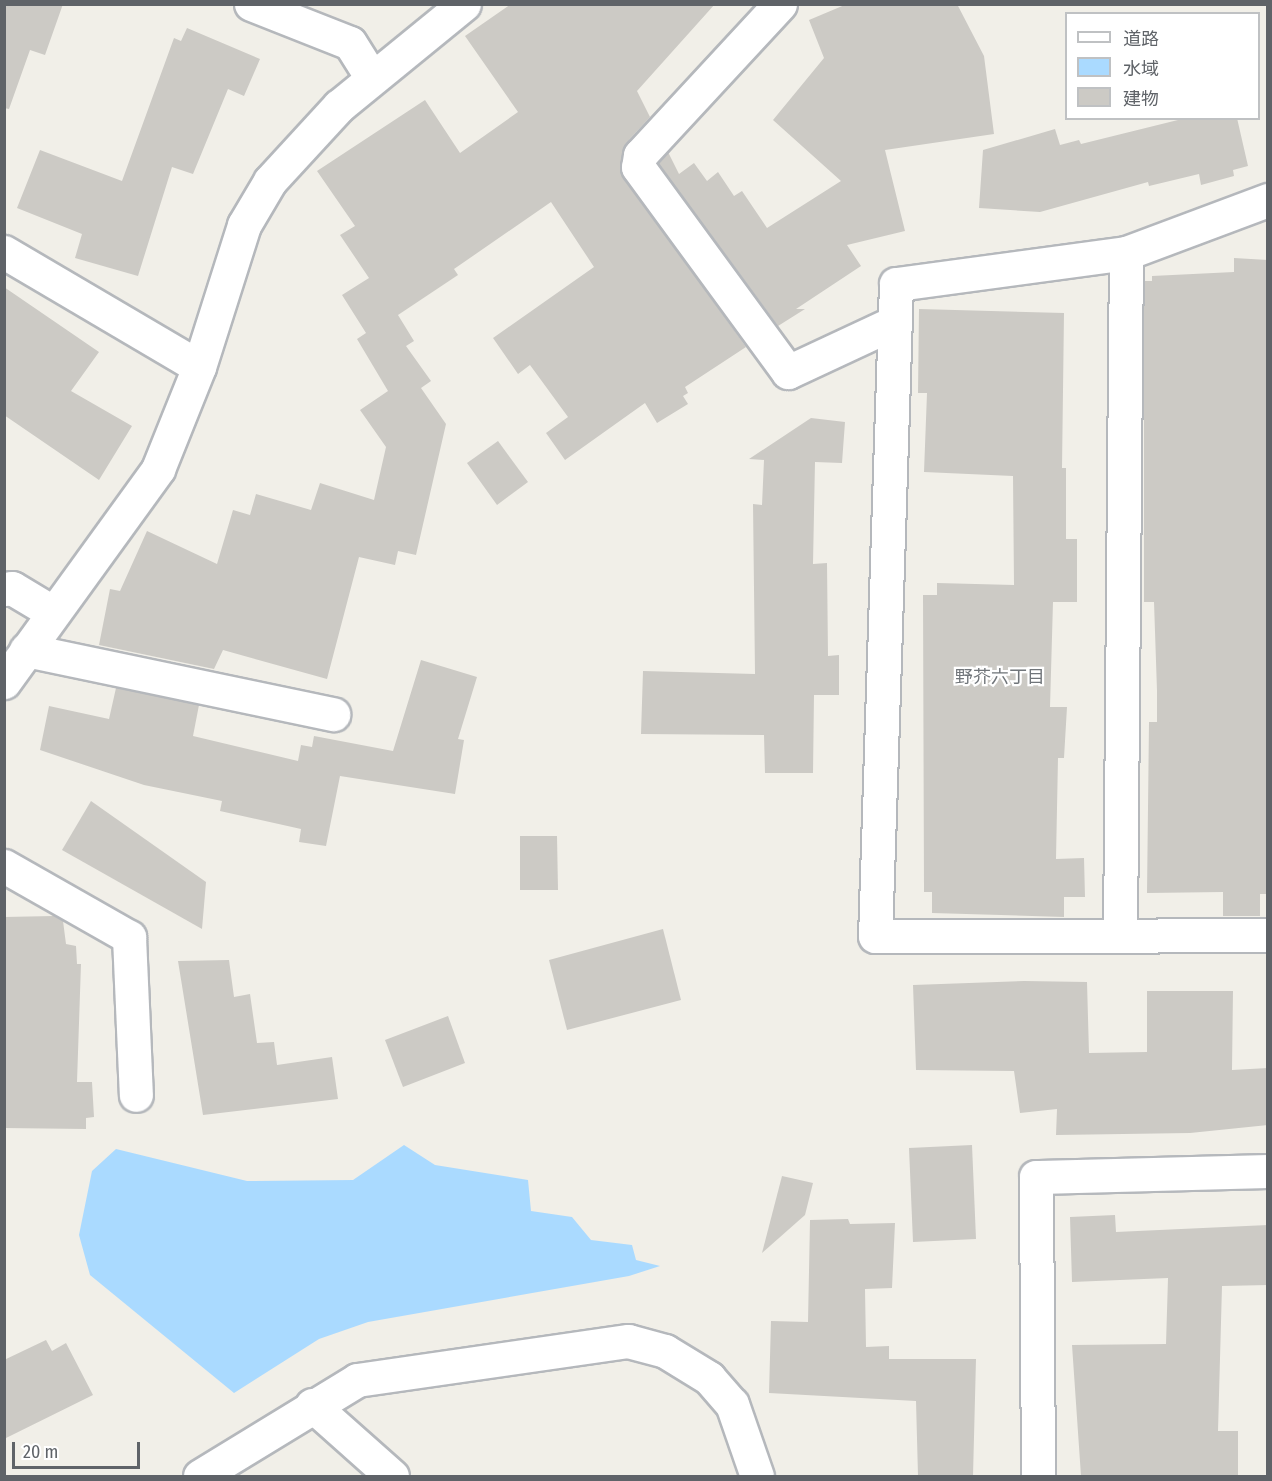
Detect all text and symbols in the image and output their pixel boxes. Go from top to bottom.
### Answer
legend [1065,12,1260,120]
text: 道路 [1123,28,1159,50]
text: 水域 [1123,58,1159,80]
text: 建物 [1123,88,1159,110]
district label: 野芥六丁目 [955,666,1045,688]
scale bar [15,1430,142,1468]
text: 20 m [23,1441,58,1463]

